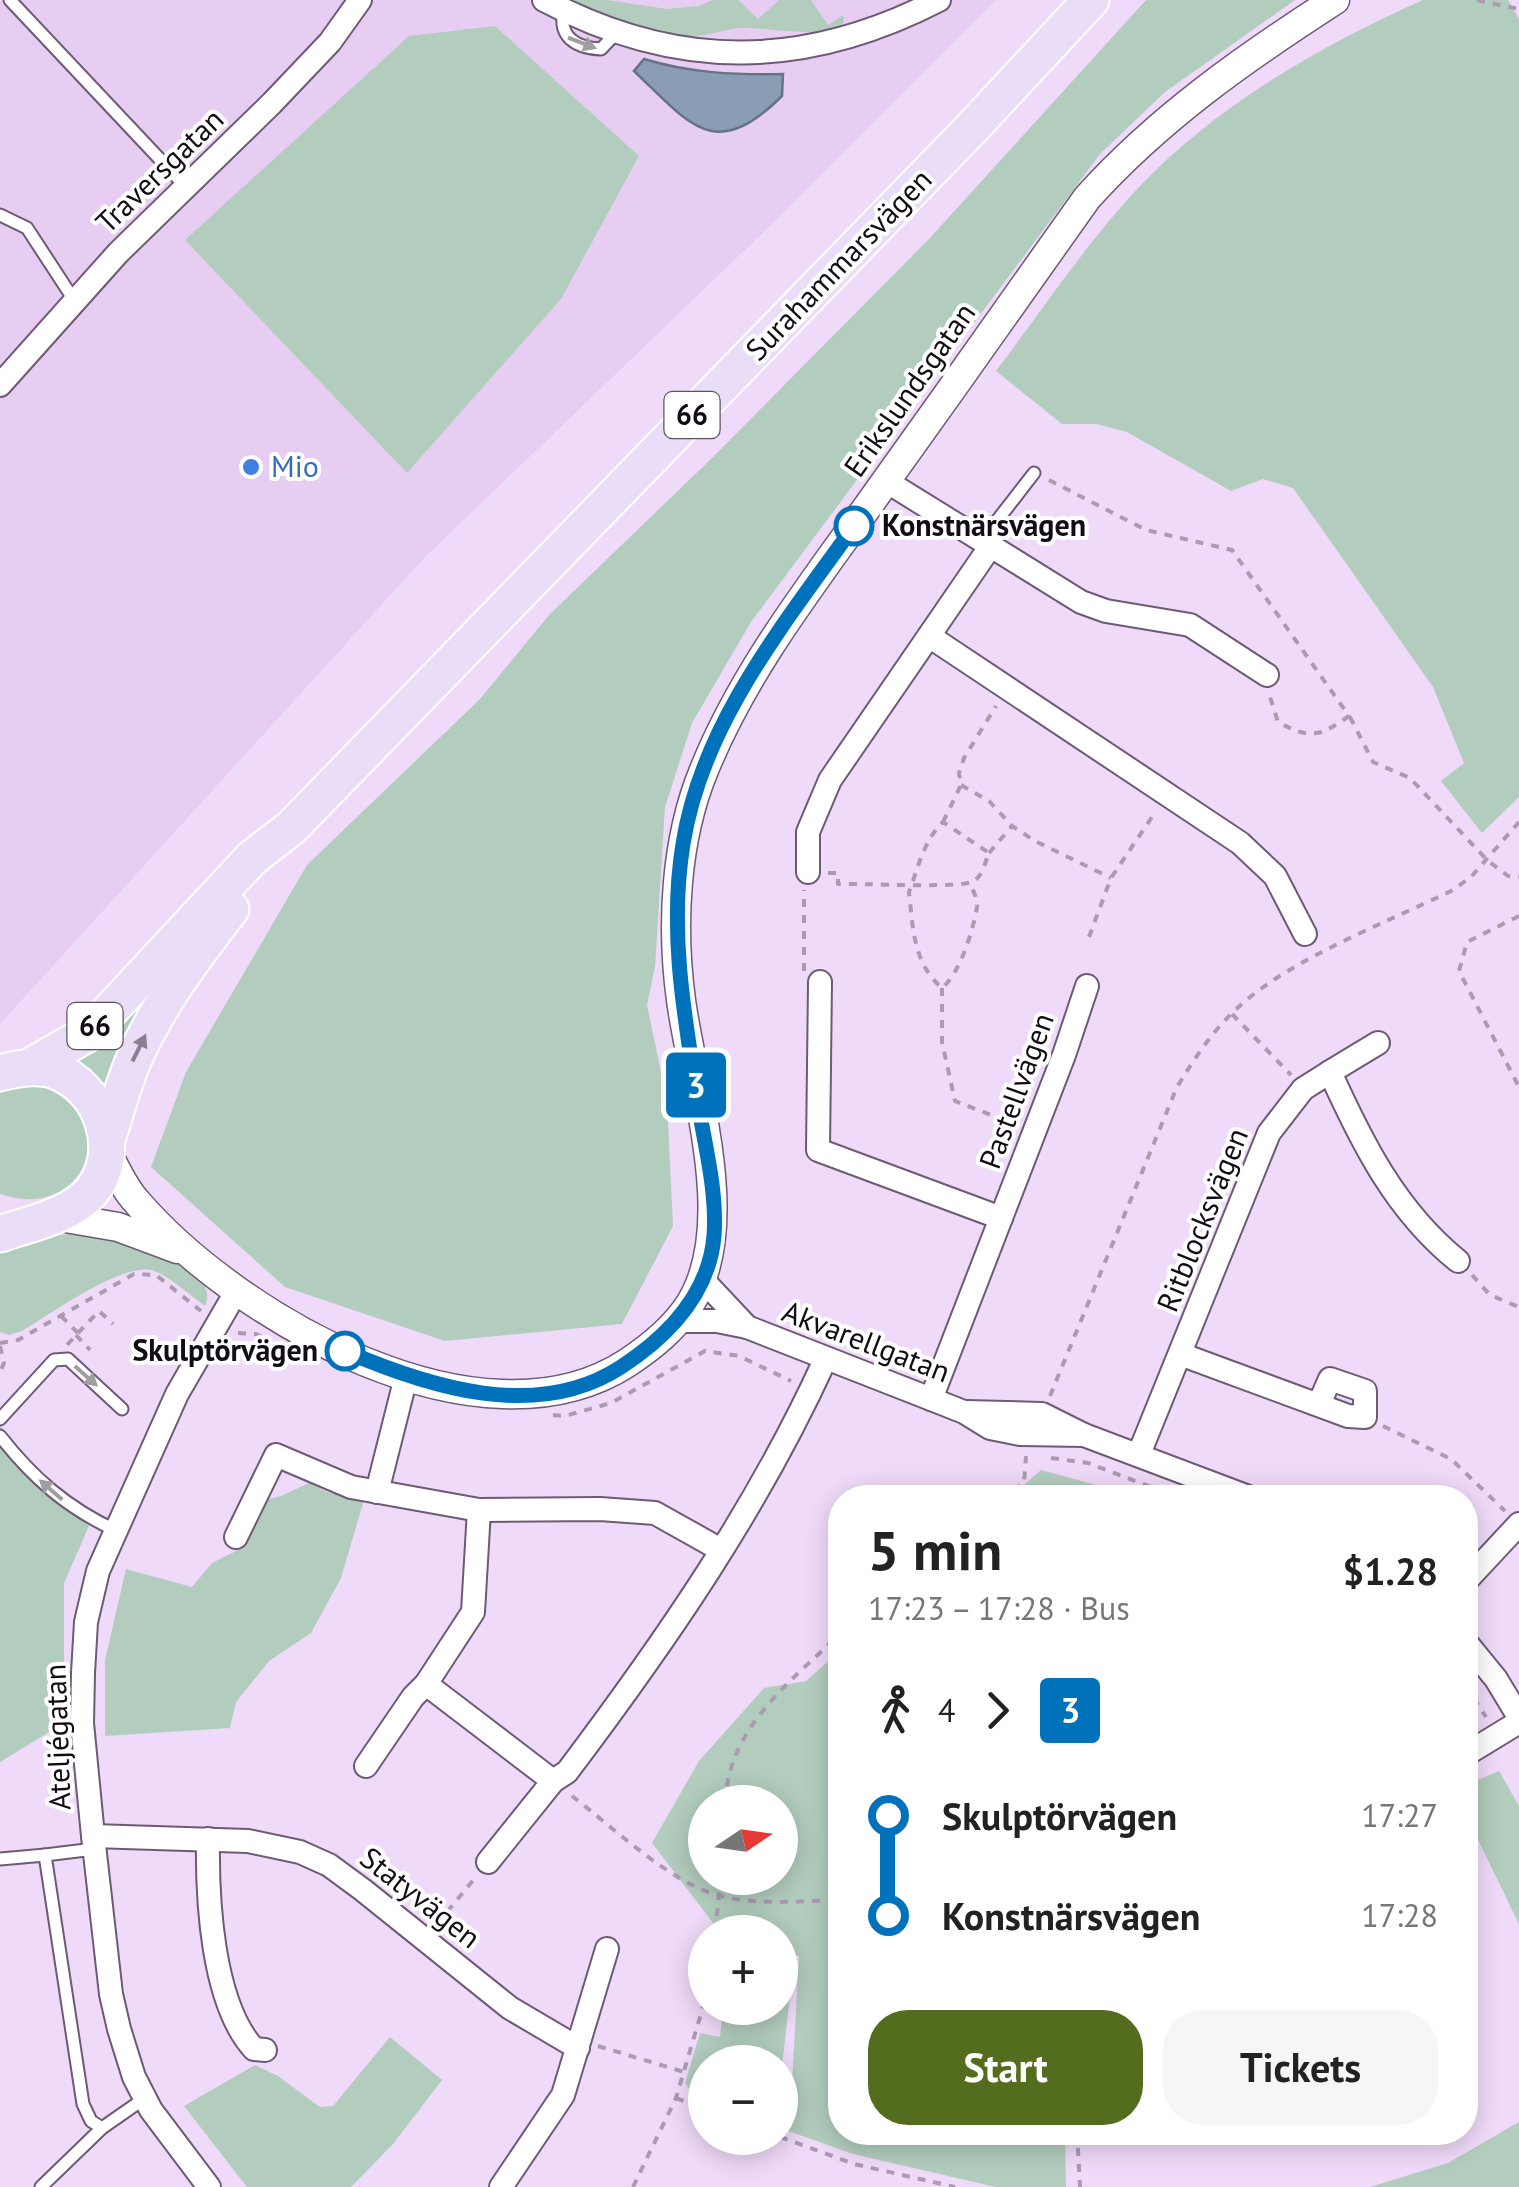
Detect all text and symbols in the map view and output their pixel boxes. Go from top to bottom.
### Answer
one-way arrow [567,36,597,51]
street label: Traversgatan [87,99,231,241]
street label: Surahammarsvägen [736,160,939,368]
street label: Erikslundsgatan [834,294,983,484]
road number: 66 [664,392,720,438]
place label: Mio [271,446,319,485]
marker: Mio [240,456,262,478]
place label: Konstnärsvägen [882,505,1086,544]
marker: Konstnärsvägen [835,507,873,545]
road number: 66 [68,1003,122,1049]
street label: Pastellvägen [969,1007,1062,1174]
one-way arrow [131,1033,148,1062]
line badge: 3 [664,1052,728,1118]
text: 3 [686,1062,706,1108]
street label: Ritblocksvägen [1147,1122,1256,1317]
street label: Akvarellgatan [777,1291,956,1390]
place label: Skulptörvägen [132,1330,318,1369]
marker: Skulptörvägen [326,1332,364,1370]
one-way arrow [73,1364,98,1386]
one-way arrow [39,1480,64,1502]
text: 5 min [868,1514,1002,1585]
text: $1.28 [1342,1546,1438,1595]
text: 17:23 – 17:28 · Bus [868,1587,1130,1629]
street label: Ateljégatan [34,1663,79,1811]
icon: walk [868,1683,923,1738]
icon: forward [970,1683,1025,1738]
text: 3 [1060,1687,1080,1733]
text: 4 [938,1689,955,1731]
north arrow [688,1785,798,1895]
map controls [688,1785,798,2155]
text: Skulptörvägen [942,1791,1177,1840]
text: 17:27 [1361,1794,1438,1836]
street label: Statyvägen [353,1838,489,1956]
text: Konstnärsvägen [942,1891,1200,1940]
text: 17:28 [1361,1894,1438,1936]
button: + [688,1915,798,2025]
button: Start [868,2010,1143,2125]
button: Tickets [1163,2010,1438,2125]
button: − [688,2045,798,2155]

